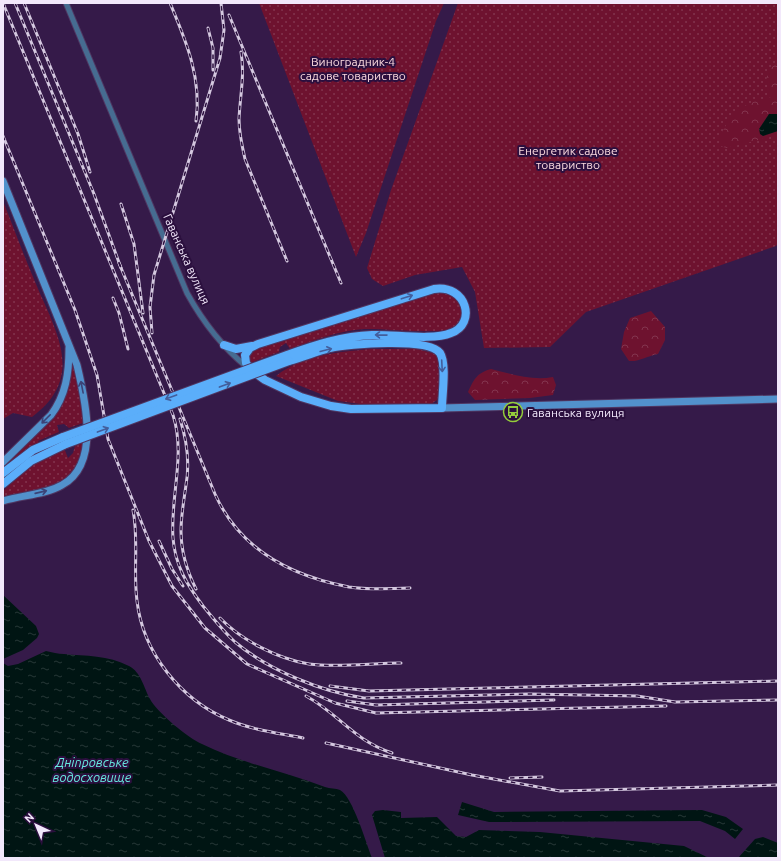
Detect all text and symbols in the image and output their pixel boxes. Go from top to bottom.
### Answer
park label: Виноградник-4 садове товариство [300,55,406,82]
park label: Енергетик садове товариство [518,144,618,171]
street label: Гаванська вулиця [161,212,213,306]
one-way arrow [400,293,413,300]
one-way arrow [375,331,388,339]
one-way arrow [319,345,332,353]
one-way arrow [439,359,446,372]
one-way arrow [78,381,86,394]
one-way arrow [218,381,230,389]
one-way arrow [166,394,178,402]
bus stop icon: Гаванська вулиця [502,401,524,423]
place label: Гаванська вулиця [527,406,625,419]
one-way arrow [41,414,51,424]
one-way arrow [96,426,109,433]
one-way arrow [34,488,47,496]
water label: Дніпровське водосховище [53,755,132,784]
north arrow [16,805,56,845]
text: N [22,811,36,825]

